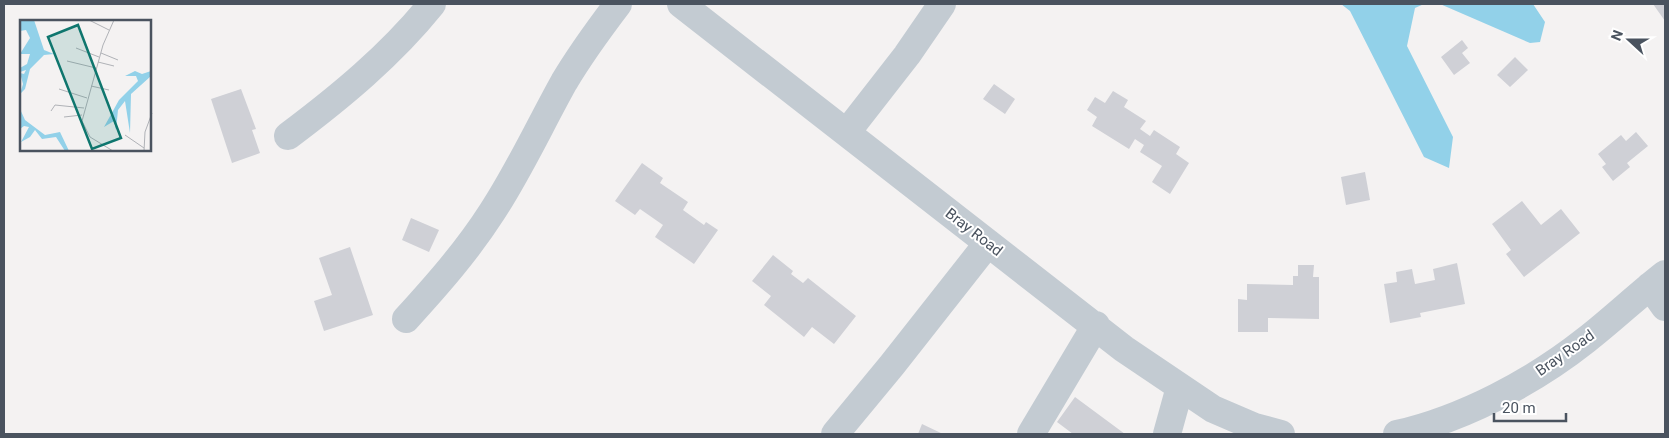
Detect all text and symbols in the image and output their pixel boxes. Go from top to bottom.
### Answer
north arrow [1604,15,1654,65]
inset map [20,20,151,151]
text: N [1608,28,1626,43]
street label: Bray Road [942,204,1006,260]
street label: Bray Road [1532,326,1598,380]
scale bar [1494,390,1566,422]
text: 20 m [1502,399,1536,417]

